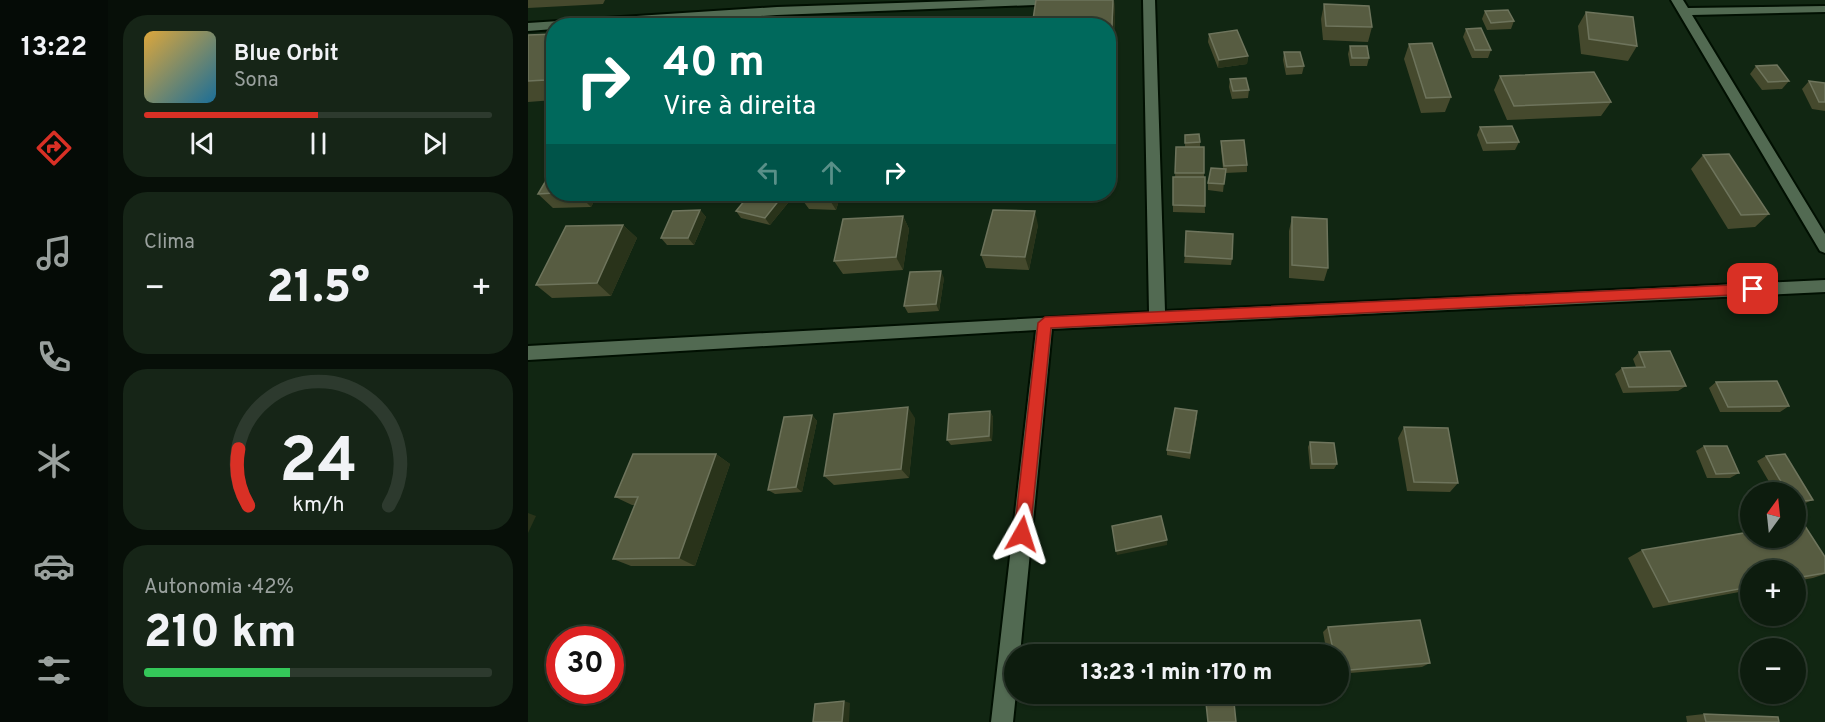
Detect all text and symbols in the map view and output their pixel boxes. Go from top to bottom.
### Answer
text: 13:22 [21,31,87,65]
text: 40 m [663,38,765,91]
text: Blue Orbit [234,41,339,68]
icon: right [564,42,642,120]
text: Sona [234,68,279,94]
text: Vire à direita [663,90,816,124]
icon: directions [33,127,75,169]
icon: previous [186,127,219,160]
icon: pause [302,127,335,160]
icon: next [418,127,451,160]
icon: left [752,156,785,189]
icon: ahead [815,156,848,189]
icon: right [878,156,911,189]
text: Clima [144,230,195,256]
icon: music [33,232,75,274]
text: 21.5° [266,261,370,318]
pin [1727,263,1778,314]
text: − [144,269,165,311]
text: + [471,269,492,311]
icon: arrive [1736,272,1769,305]
icon: phone [33,336,75,378]
text: 24 [279,426,357,505]
icon: climate [33,440,75,482]
north arrow [1740,482,1806,548]
map controls [1740,482,1806,704]
text: km/h [292,493,344,520]
position arrow [990,502,1054,566]
icon: car [33,545,75,587]
button: + [1740,560,1806,626]
text: Autonomia · 42% [144,575,294,601]
text: 210 km [144,606,297,663]
speed limit sign: 30 [546,626,624,704]
button: − [1740,638,1806,704]
icon: filters [33,649,75,691]
text: 13:23 · 1 min · 170 m [1081,660,1272,687]

